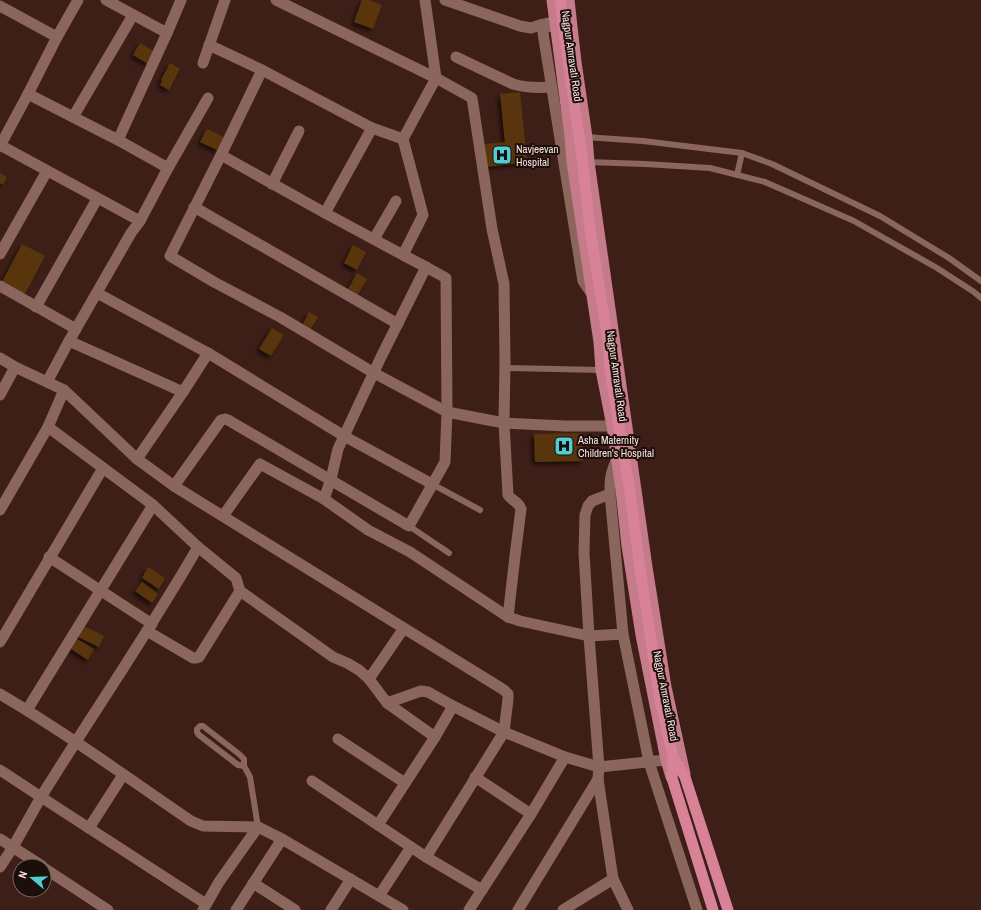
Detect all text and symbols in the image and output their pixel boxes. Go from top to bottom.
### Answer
street label: Nagpur Amravati Road [559,10,585,102]
place label: Navjeevan Hospital [516,142,559,169]
hospital icon: Navjeevan Hospital [491,144,513,166]
street label: Nagpur Amravati Road [604,330,630,422]
place label: Asha Maternity Children's Hospital [577,433,654,460]
hospital icon: Asha Maternity Children's Hospital [553,435,575,457]
street label: Nagpur Amravati Road [650,650,682,742]
north arrow [12,858,52,898]
text: N [15,869,30,880]

